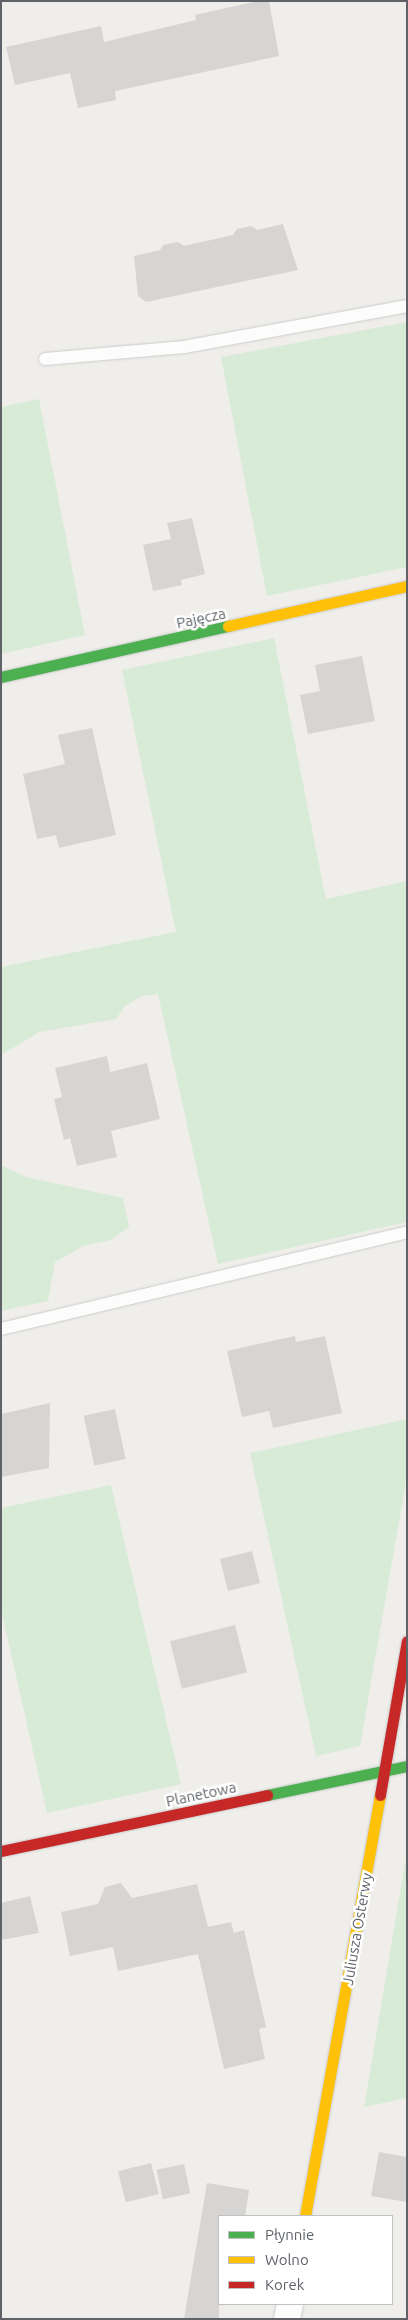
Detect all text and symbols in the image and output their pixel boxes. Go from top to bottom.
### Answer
street label: Pajęcza [175,604,227,632]
street label: Planetowa [164,1778,238,1810]
street label: Juliusza Osterwy [338,1871,376,1987]
legend [218,2215,393,2305]
text: Płynnie [265,2226,314,2243]
text: Wolno [265,2251,309,2268]
text: Korek [265,2276,304,2293]

